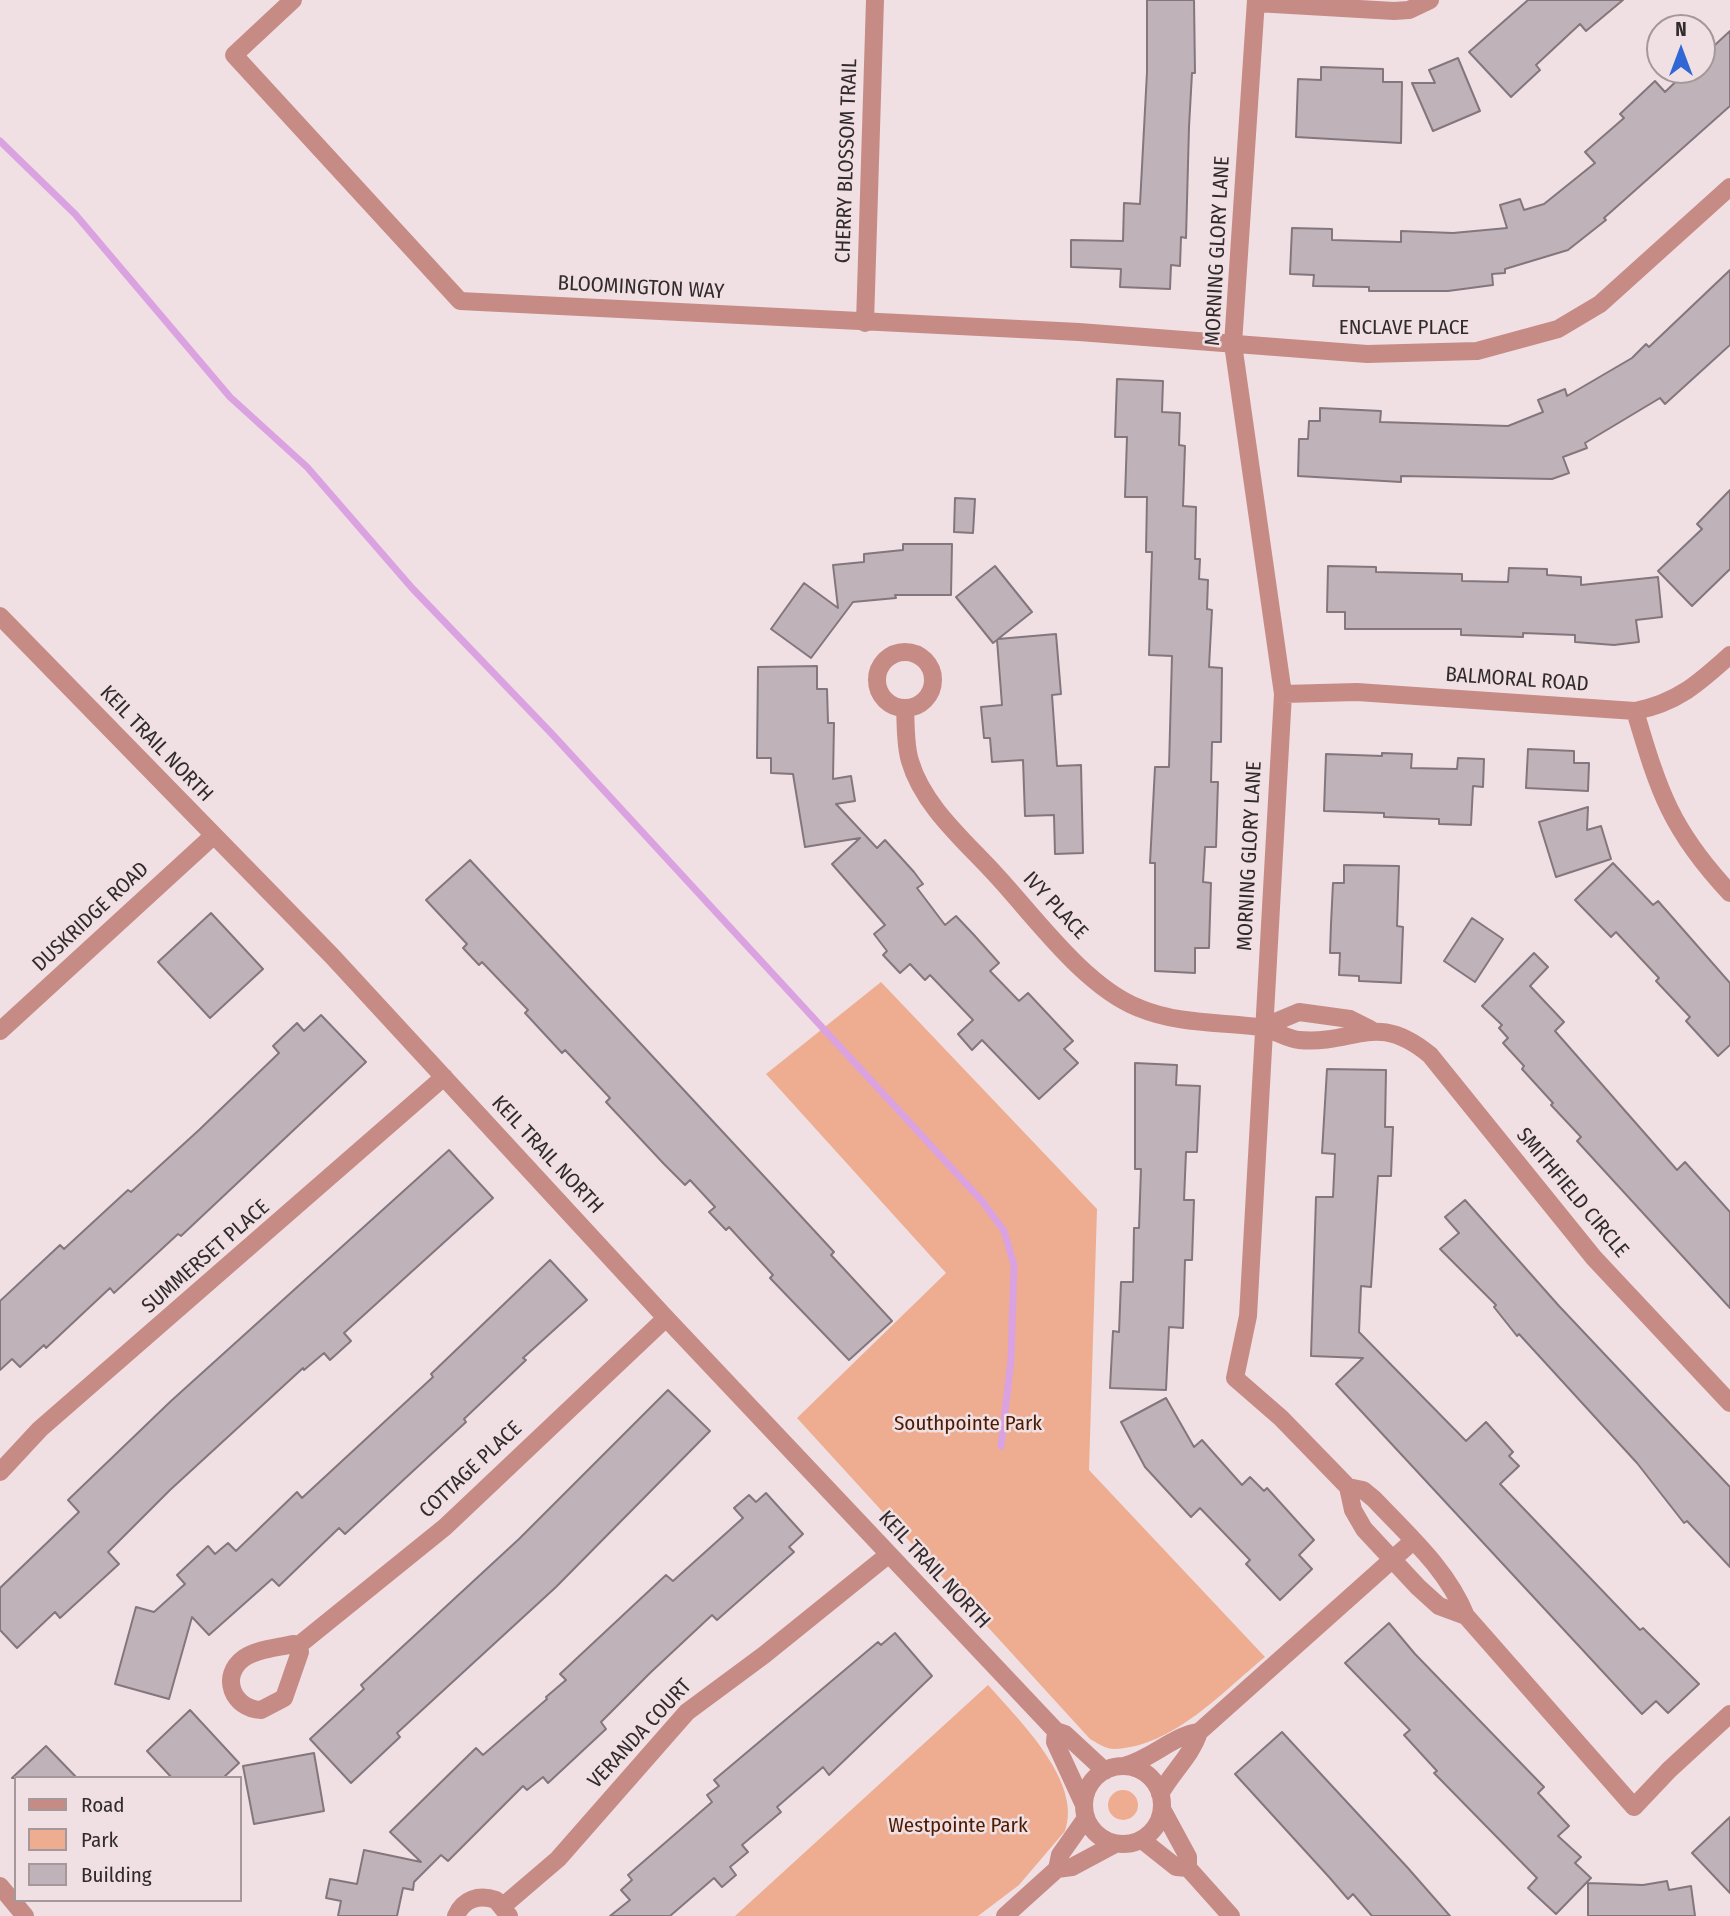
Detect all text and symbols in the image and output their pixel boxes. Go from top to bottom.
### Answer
north arrow [1646,14,1716,84]
text: N [1675,18,1687,41]
street label: CHERRY BLOSSOM TRAIL [831,58,863,264]
street label: MORNING GLORY LANE [1200,155,1236,347]
street label: BLOOMINGTON WAY [557,271,725,305]
street label: ENCLAVE PLACE [1339,315,1469,341]
street label: BALMORAL ROAD [1444,662,1590,698]
street label: KEIL TRAIL NORTH [94,681,218,807]
street label: MORNING GLORY LANE [1232,760,1268,952]
street label: DUSKRIDGE ROAD [28,857,154,977]
street label: IVY PLACE [1017,867,1093,945]
street label: KEIL TRAIL NORTH [486,1091,608,1219]
street label: SMITHFIELD CIRCLE [1510,1123,1634,1263]
street label: SUMMERSET PLACE [137,1195,275,1319]
park label: Southpointe Park [894,1411,1042,1437]
street label: COTTAGE PLACE [415,1416,527,1524]
street label: KEIL TRAIL NORTH [873,1506,995,1634]
street label: VERANDA COURT [583,1674,697,1794]
legend [14,1776,242,1902]
text: Road [81,1792,125,1818]
park label: Westpointe Park [888,1813,1028,1839]
text: Park [81,1827,118,1853]
text: Building [81,1862,152,1888]

